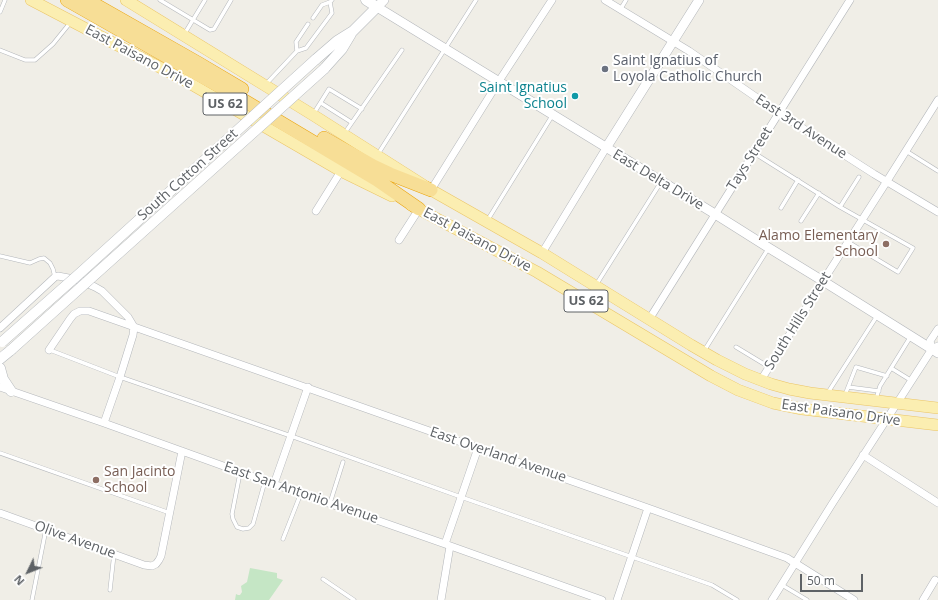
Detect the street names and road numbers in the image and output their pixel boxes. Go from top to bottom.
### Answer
street label: East Paisano Drive [82,21,196,93]
street label: East 3rd Avenue [752,91,850,163]
road number: US 62 [203,93,247,115]
street label: Tays Street [724,124,776,194]
street label: South Cotton Street [134,126,242,224]
street label: East Delta Drive [609,146,707,214]
street label: East Paisano Drive [420,204,534,276]
street label: South Hills Street [761,269,835,373]
road number: US 62 [564,290,608,312]
street label: East Paisano Drive [780,396,902,430]
street label: East Overland Avenue [428,424,568,486]
street label: East San Antonio Avenue [222,459,380,527]
street label: Olive Avenue [32,518,118,562]

